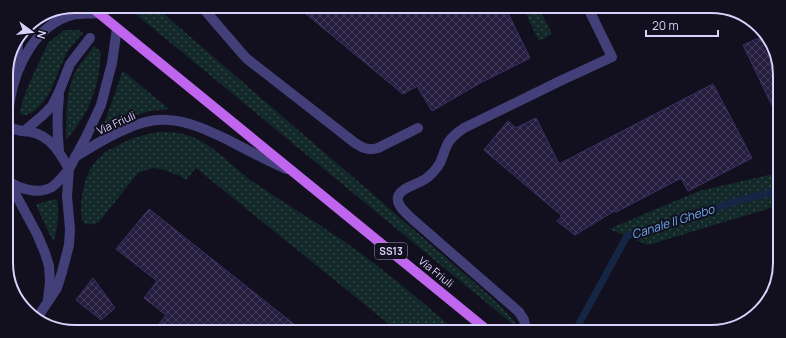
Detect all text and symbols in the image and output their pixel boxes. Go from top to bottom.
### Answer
north arrow [12,12,52,52]
scale bar [646,12,718,38]
text: 20 m [652,17,679,34]
text: N [34,29,50,41]
street label: Via Friuli [94,107,138,138]
water label: Canale Il Ghebo [629,200,717,243]
road number: SS13 [375,243,407,259]
street label: Via Friuli [416,253,457,290]

